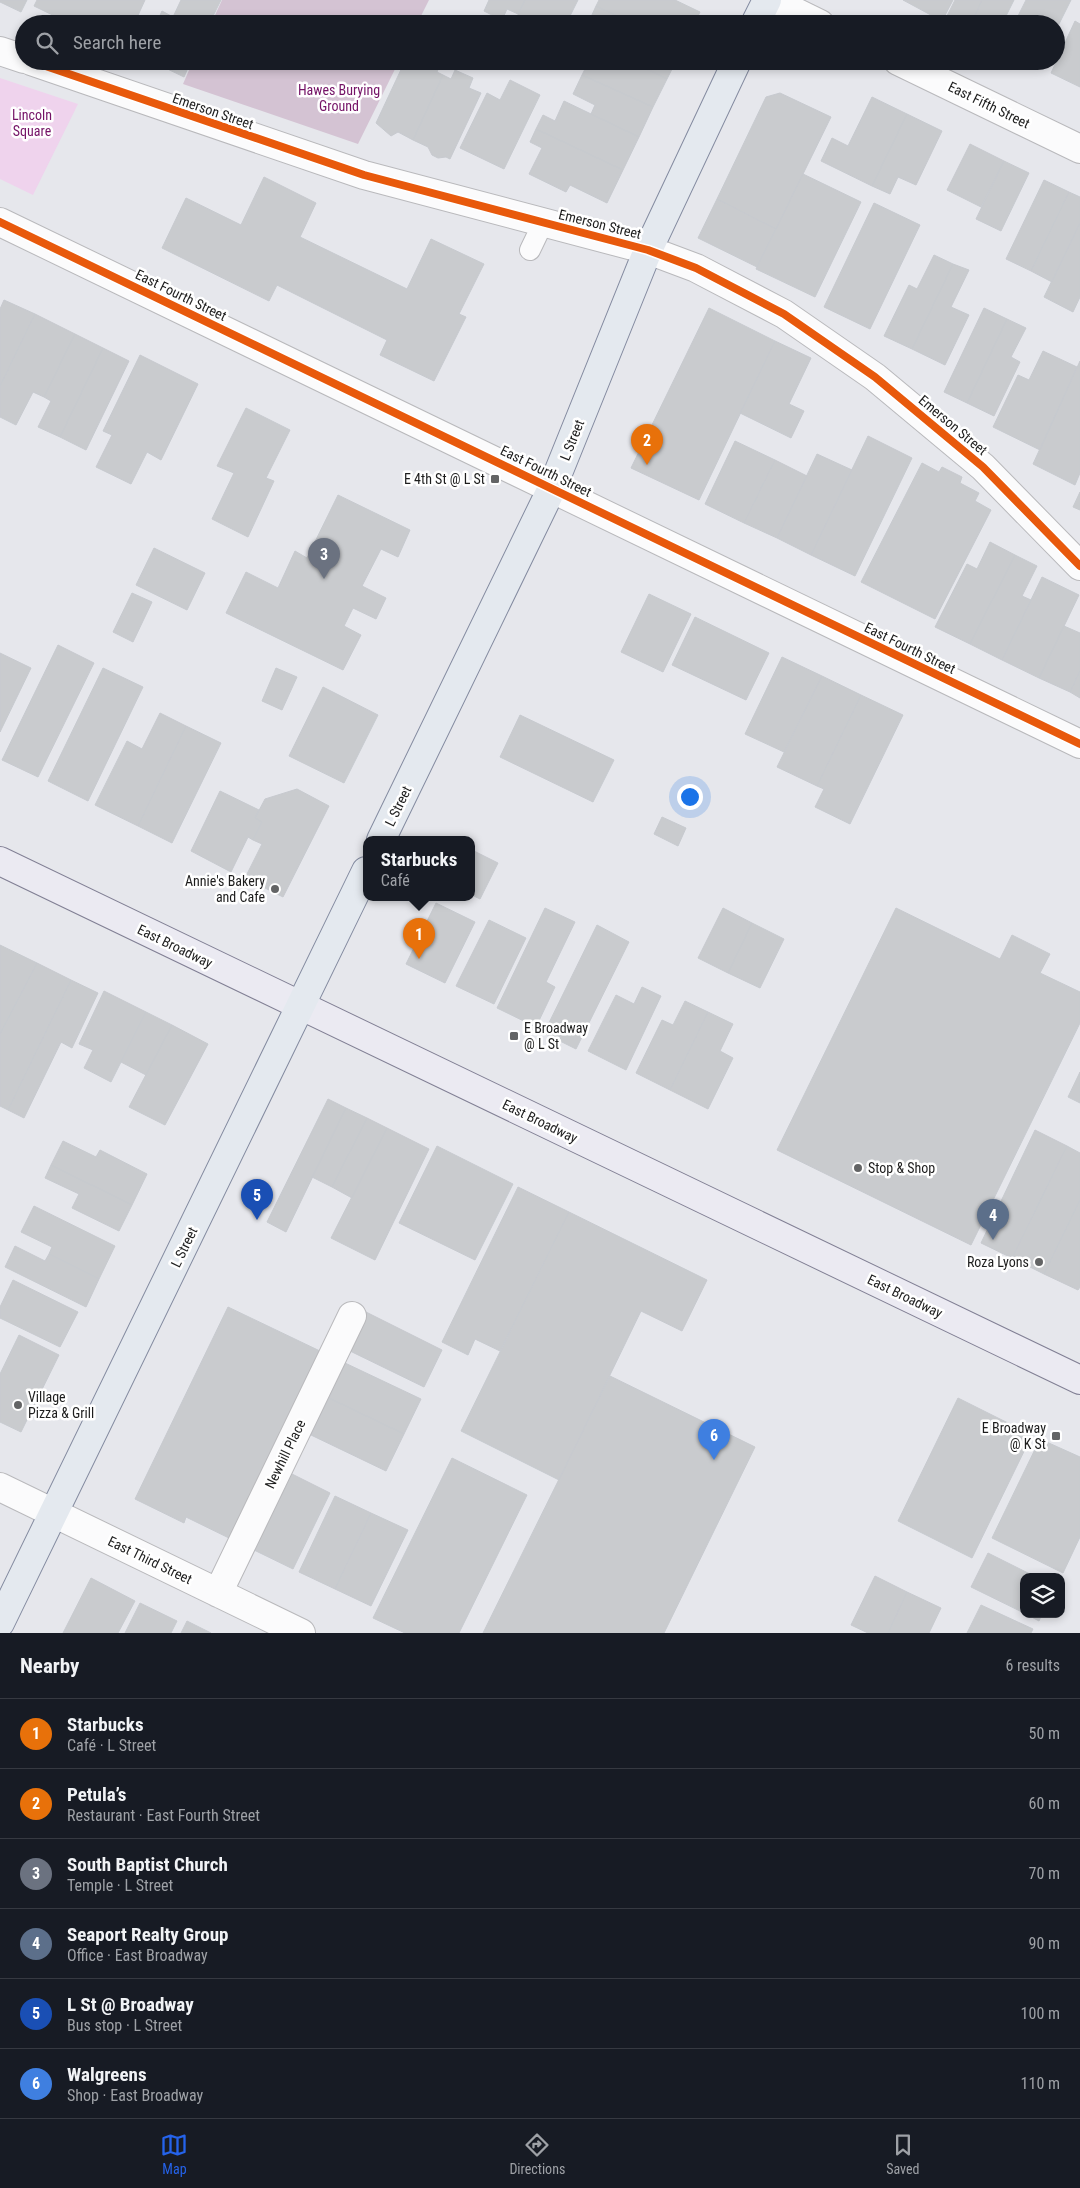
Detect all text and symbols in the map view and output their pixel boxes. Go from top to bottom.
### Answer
search box [15,15,1065,70]
icon: search [33,29,61,57]
text: Search here [73,31,161,54]
street label: East Fifth Street [946,78,1032,132]
park label: Hawes Burying Ground [298,82,380,114]
street label: Emerson Street [170,90,256,132]
park label: Lincoln Square [12,107,52,139]
street label: Emerson Street [557,206,643,242]
street label: East Fourth Street [133,266,229,324]
street label: Emerson Street [915,392,991,458]
street label: L Street [557,417,587,463]
pin: 2 [631,424,663,465]
street label: East Fourth Street [498,442,594,500]
place label: E 4th St @ L St [404,471,485,487]
marker: E 4th St @ L St [489,473,501,485]
pin: 3 [308,538,340,579]
street label: East Fourth Street [862,619,958,677]
street label: L Street [381,783,415,829]
your location [677,784,703,810]
popup [363,836,475,901]
text: Starbucks [381,848,457,871]
text: Café [381,871,410,890]
place label: Annie's Bakery and Cafe [185,873,265,905]
marker: Annie's Bakery and Cafe [269,883,281,895]
pin: 1 [403,918,435,959]
street label: East Broadway [135,921,215,971]
place label: E Broadway @ L St [524,1020,588,1052]
marker: E Broadway @ L St [508,1030,520,1042]
street label: East Broadway [500,1096,580,1146]
place label: Stop & Shop [868,1160,935,1176]
marker: Stop & Shop [852,1162,864,1174]
pin: 5 [241,1179,273,1220]
pin: 4 [977,1199,1009,1240]
street label: L Street [167,1224,201,1270]
place label: Roza Lyons [967,1254,1029,1270]
marker: Roza Lyons [1033,1256,1045,1268]
street label: East Broadway [865,1271,945,1321]
place label: Village Pizza & Grill [28,1389,94,1421]
marker: Village Pizza & Grill [12,1399,24,1411]
street label: Newhill Place [261,1417,309,1491]
pin: 6 [698,1419,730,1460]
place label: E Broadway @ K St [982,1420,1046,1452]
marker: E Broadway @ K St [1050,1430,1062,1442]
street label: East Third Street [105,1533,195,1587]
map controls [1020,1573,1065,1618]
button: layers [1020,1573,1065,1618]
text: Nearby [20,1654,79,1678]
text: 6 results [1005,1656,1060,1675]
text: Starbucks [67,1713,144,1736]
text: 1 [32,1724,40,1743]
text: 50 m [1028,1724,1060,1743]
text: Café · L Street [67,1736,156,1755]
text: Petula’s [67,1783,126,1806]
text: 2 [32,1794,40,1813]
text: 60 m [1028,1794,1060,1813]
text: Restaurant · East Fourth Street [67,1806,260,1825]
text: South Baptist Church [67,1853,228,1876]
text: 3 [32,1864,40,1883]
text: 70 m [1028,1864,1060,1883]
text: Temple · L Street [67,1876,173,1895]
text: Seaport Realty Group [67,1923,228,1946]
text: 4 [32,1934,40,1953]
text: 90 m [1028,1934,1060,1953]
text: Office · East Broadway [67,1946,208,1965]
text: L St @ Broadway [67,1993,194,2016]
text: 5 [32,2004,40,2023]
text: 100 m [1021,2004,1060,2023]
text: Bus stop · L Street [67,2016,182,2035]
text: Walgreens [67,2063,147,2086]
text: 6 [32,2074,40,2093]
text: 110 m [1021,2074,1060,2093]
text: Shop · East Broadway [67,2086,203,2105]
tab: Map [160,2131,188,2177]
tab: Directions [509,2131,565,2177]
tab: Saved [886,2131,920,2177]

